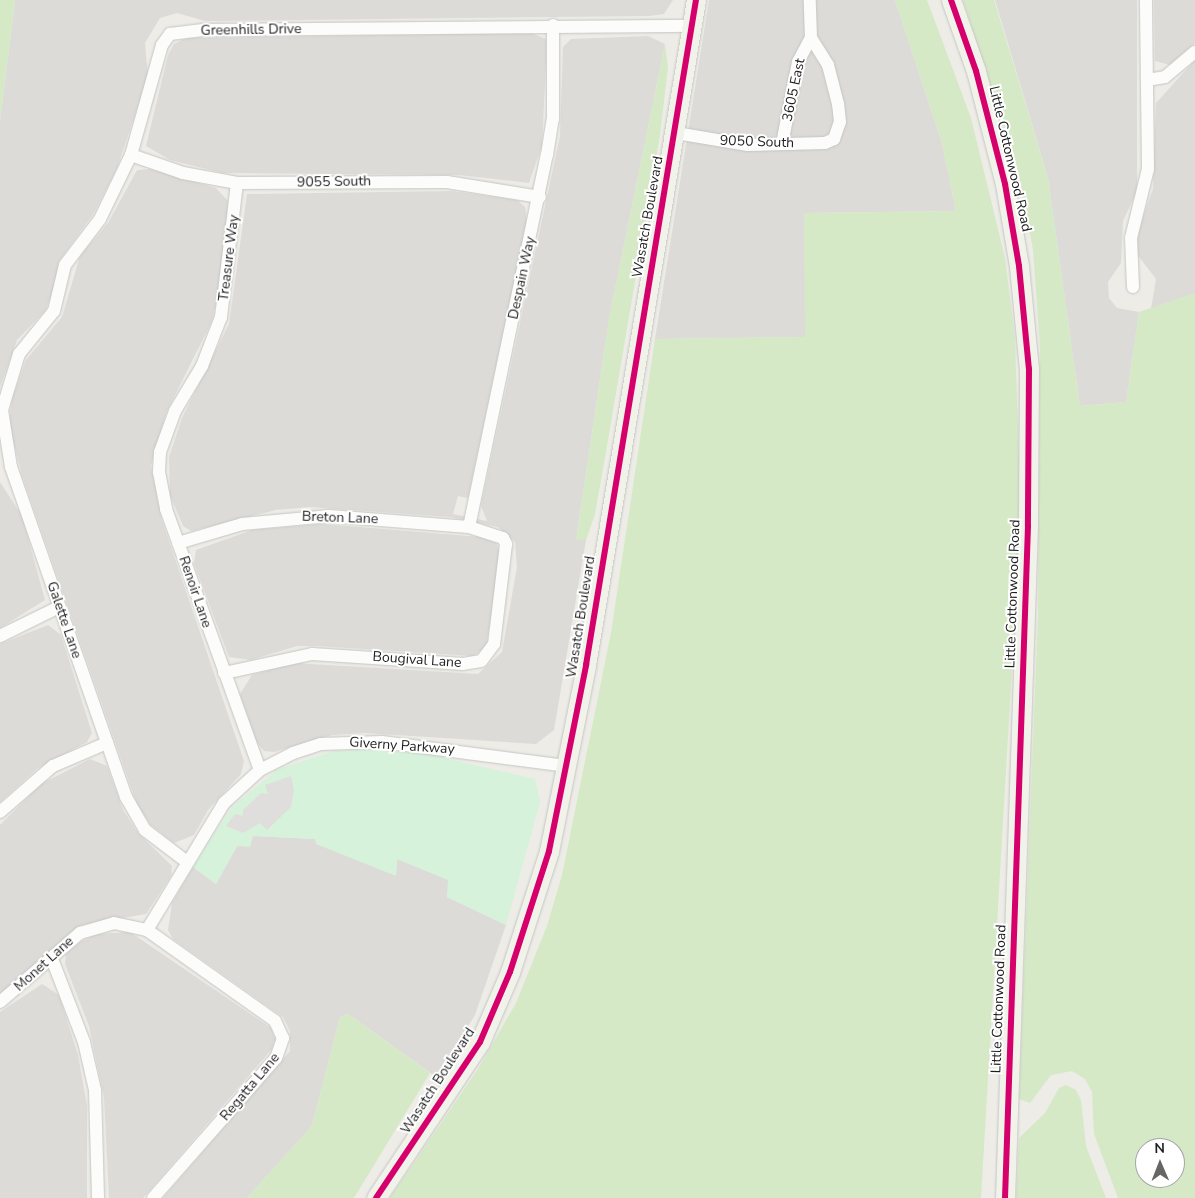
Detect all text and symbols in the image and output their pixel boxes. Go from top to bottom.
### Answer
street label: Greenhills Drive [200,21,302,39]
street label: 3605 East [779,57,809,123]
street label: Little Cottonwood Road [985,85,1035,233]
street label: 9050 South [720,132,794,152]
street label: Wasatch Boulevard [629,155,667,279]
street label: 9055 South [297,173,371,191]
street label: Treasure Way [215,214,243,302]
street label: Despain Way [505,235,539,321]
street label: Breton Lane [302,508,378,528]
street label: Little Cottonwood Road [1002,519,1024,669]
street label: Renoir Lane [175,554,215,630]
street label: Wasatch Boulevard [563,555,599,679]
street label: Galette Lane [43,579,85,661]
street label: Bougival Lane [372,649,462,671]
street label: Giverny Parkway [349,734,455,758]
street label: Little Cottonwood Road [988,924,1010,1074]
street label: Monet Lane [11,933,77,995]
street label: Wasatch Boulevard [397,1025,479,1137]
street label: Regatta Lane [217,1050,283,1124]
north arrow [1135,1138,1185,1188]
text: N [1154,1139,1165,1158]

